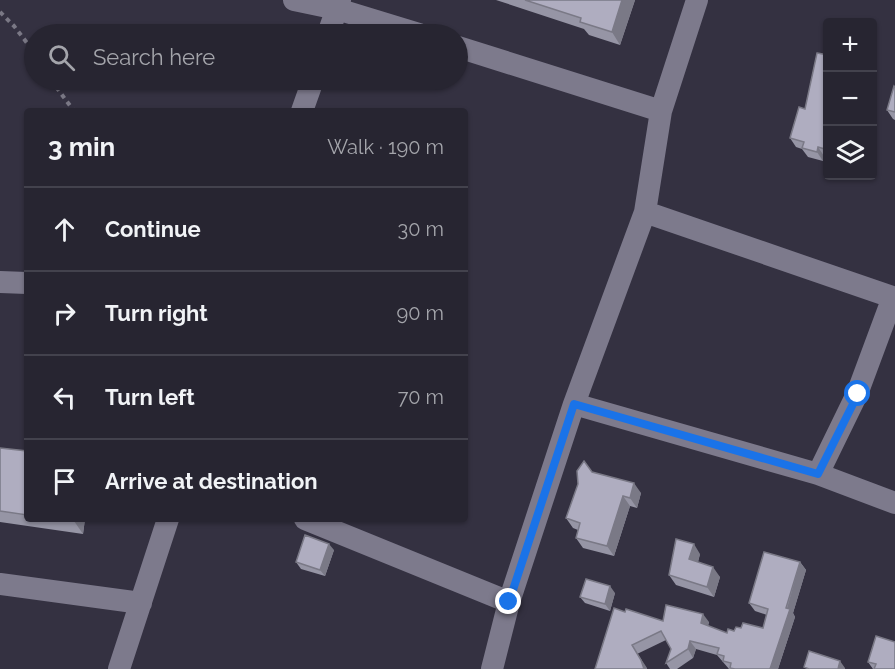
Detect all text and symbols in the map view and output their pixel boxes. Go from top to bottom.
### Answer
map controls [823,18,877,180]
button: + [823,18,877,72]
search box [24,24,468,90]
icon: search [45,41,78,74]
text: Search here [93,44,215,70]
button: − [823,72,877,126]
button: layers [823,126,877,180]
text: 3 min [48,132,115,162]
text: Walk · 190 m [327,135,444,159]
icon: ahead [48,213,81,246]
text: Continue [105,216,201,242]
text: 30 m [398,217,444,241]
icon: right [48,297,81,330]
text: Turn right [105,300,208,326]
text: 90 m [397,301,444,325]
route start [844,380,870,406]
icon: left [48,381,81,414]
text: Turn left [105,384,195,410]
text: 70 m [398,385,444,409]
icon: arrive [48,465,81,498]
text: Arrive at destination [105,468,318,494]
route end [495,588,521,614]

